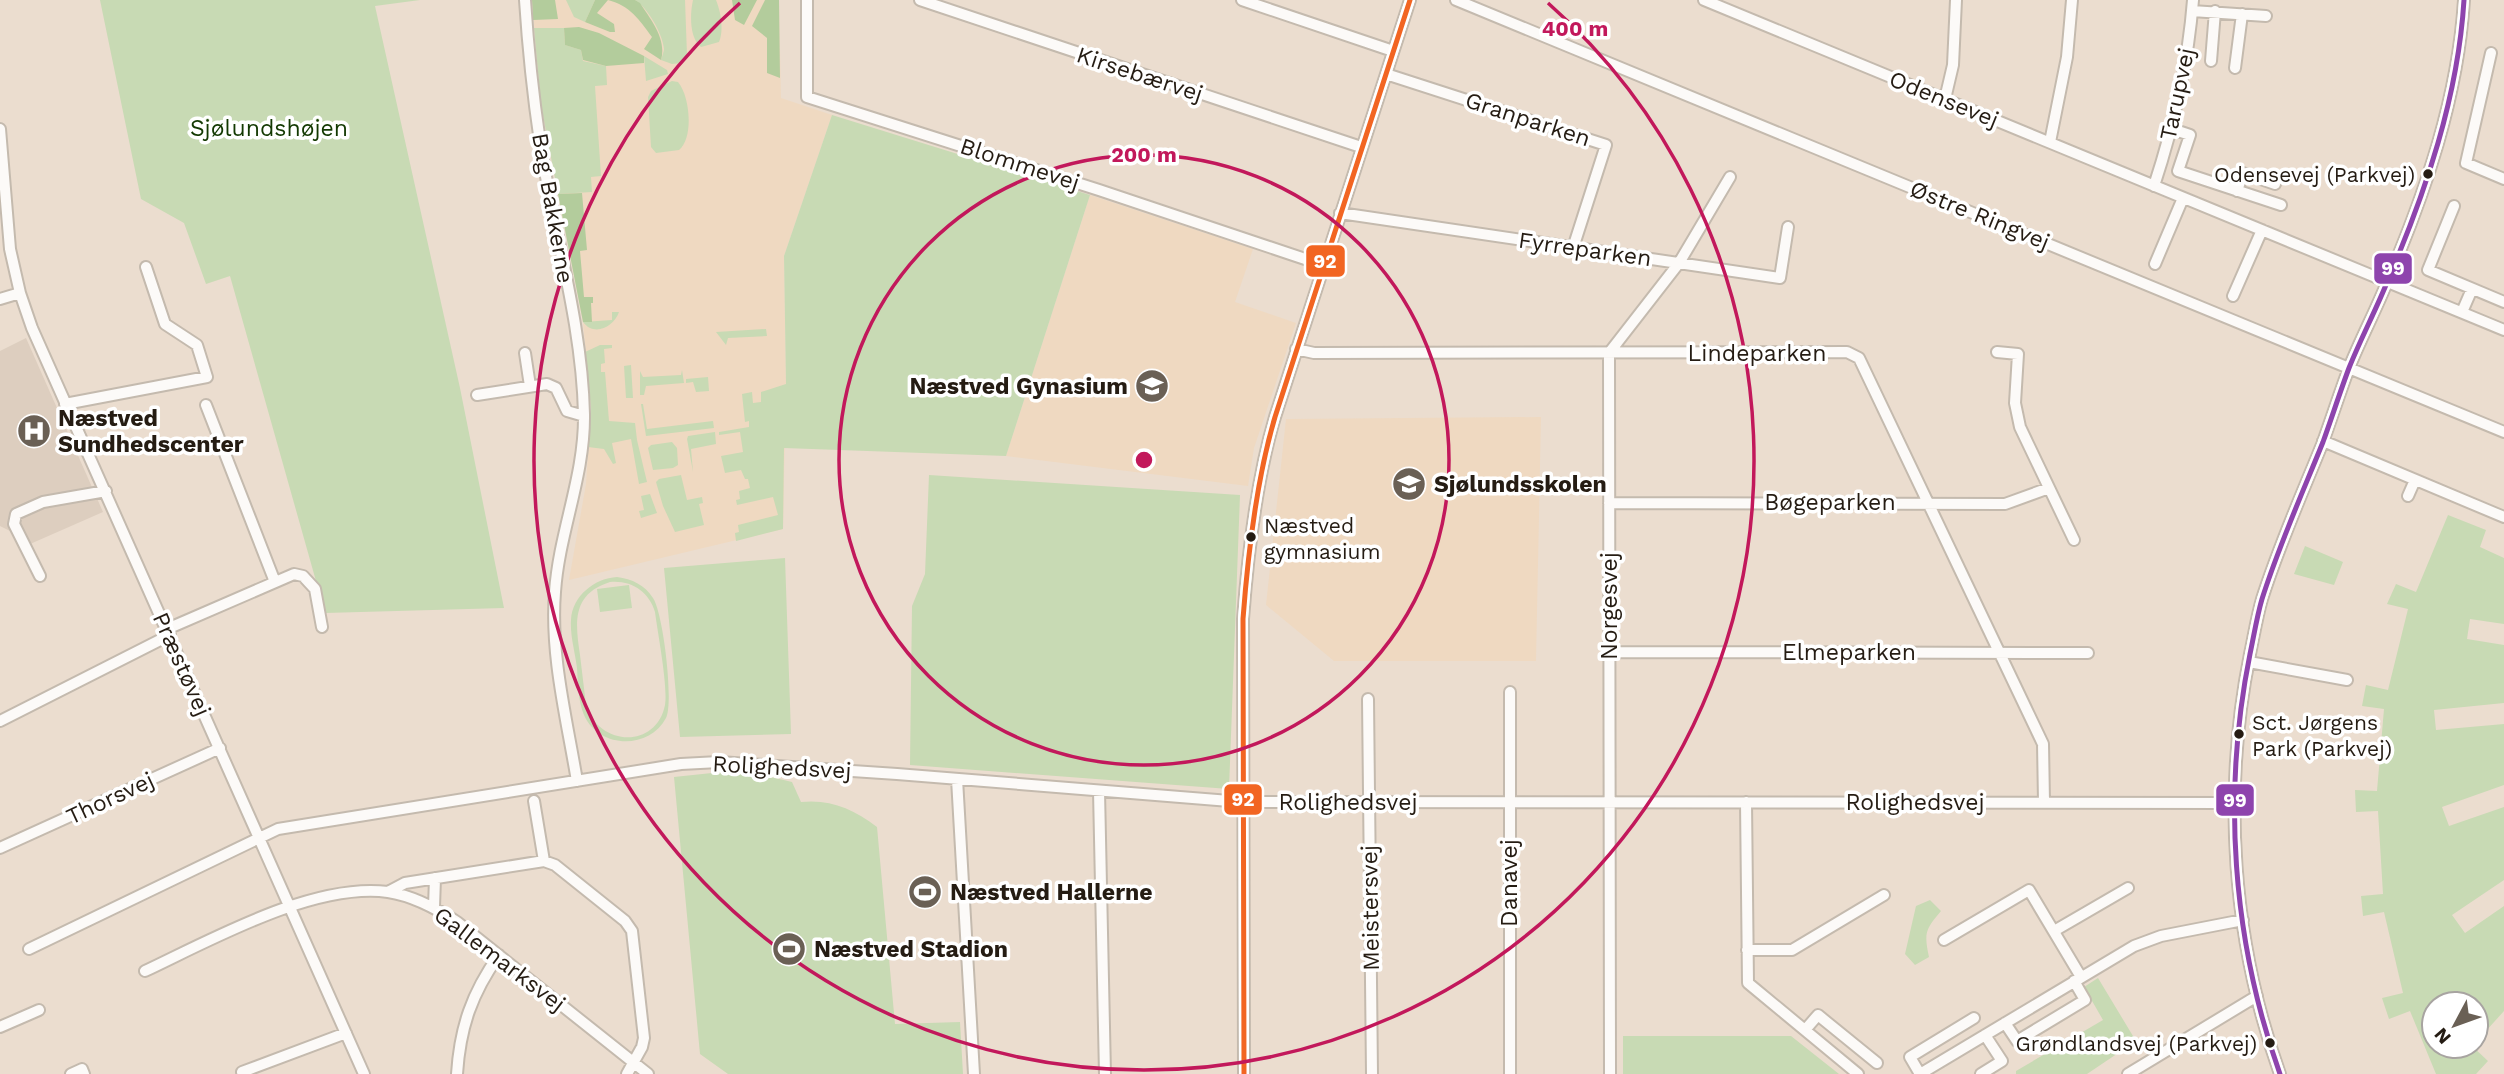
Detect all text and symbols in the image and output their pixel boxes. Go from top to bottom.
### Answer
text: 400 m [1542,16,1608,41]
street label: Kirsebærvej [1073,41,1206,108]
street label: Tarupvej [2155,45,2200,143]
street label: Odensevej [1885,65,2002,134]
street label: Granparken [1462,87,1594,152]
park label: Sjølundshøjen [190,115,348,142]
street label: Bag Bakkerne [526,131,579,285]
street label: Blommevej [957,132,1083,196]
text: 200 m [1111,142,1177,167]
place label: Odensevej (Parkvej) [2214,162,2415,187]
marker: Odensevej (Parkvej) [2421,167,2435,181]
street label: Østre Ringvej [1906,175,2054,256]
street label: Fyrreparken [1517,227,1653,272]
line badge: 92 [1305,244,1346,278]
text: 92 [1313,250,1337,273]
line badge: 99 [2373,252,2413,285]
text: 99 [2381,257,2405,280]
street label: Lindeparken [1688,340,1826,367]
school or university icon: Næstved Gynasium [1133,367,1171,405]
place label: Næstved Gynasium [910,373,1128,400]
place label: Næstved Sundhedscenter [58,405,244,458]
hospital icon: Næstved Sundhedscenter [15,412,53,450]
centre of rings [1132,448,1156,472]
school or university icon: Sjølundsskolen [1390,465,1428,503]
place label: Sjølundsskolen [1434,471,1607,498]
street label: Bøgeparken [1764,489,1896,516]
place label: Næstved gymnasium [1264,513,1381,564]
marker: Næstved gymnasium [1244,530,1258,544]
street label: Norgesvej [1596,552,1623,660]
street label: Præstøvej [147,608,216,720]
street label: Elmeparken [1782,639,1916,666]
place label: Sct. Jørgens Park (Parkvej) [2252,710,2392,761]
marker: Sct. Jørgens Park (Parkvej) [2232,727,2246,741]
street label: Rolighedsvej [712,750,852,785]
street label: Thorsvej [62,766,158,830]
line badge: 92 [1223,783,1263,816]
line badge: 99 [2215,783,2255,817]
text: 92 [1231,788,1255,811]
street label: Rolighedsvej [1278,789,1418,816]
street label: Rolighedsvej [1845,789,1985,816]
text: 99 [2223,789,2247,812]
street label: Danavej [1496,839,1523,927]
street label: Meistersvej [1356,845,1385,971]
sports icon: Næstved Hallerne [906,873,944,911]
place label: Næstved Hallerne [950,879,1153,906]
street label: Gallemarksvej [429,901,571,1018]
sports icon: Næstved Stadion [770,930,808,968]
place label: Næstved Stadion [814,936,1008,963]
north arrow [2420,990,2490,1060]
text: N [2429,1023,2456,1049]
place label: Grøndlandsvej (Parkvej) [2016,1031,2257,1056]
marker: Grøndlandsvej (Parkvej) [2263,1036,2277,1050]

